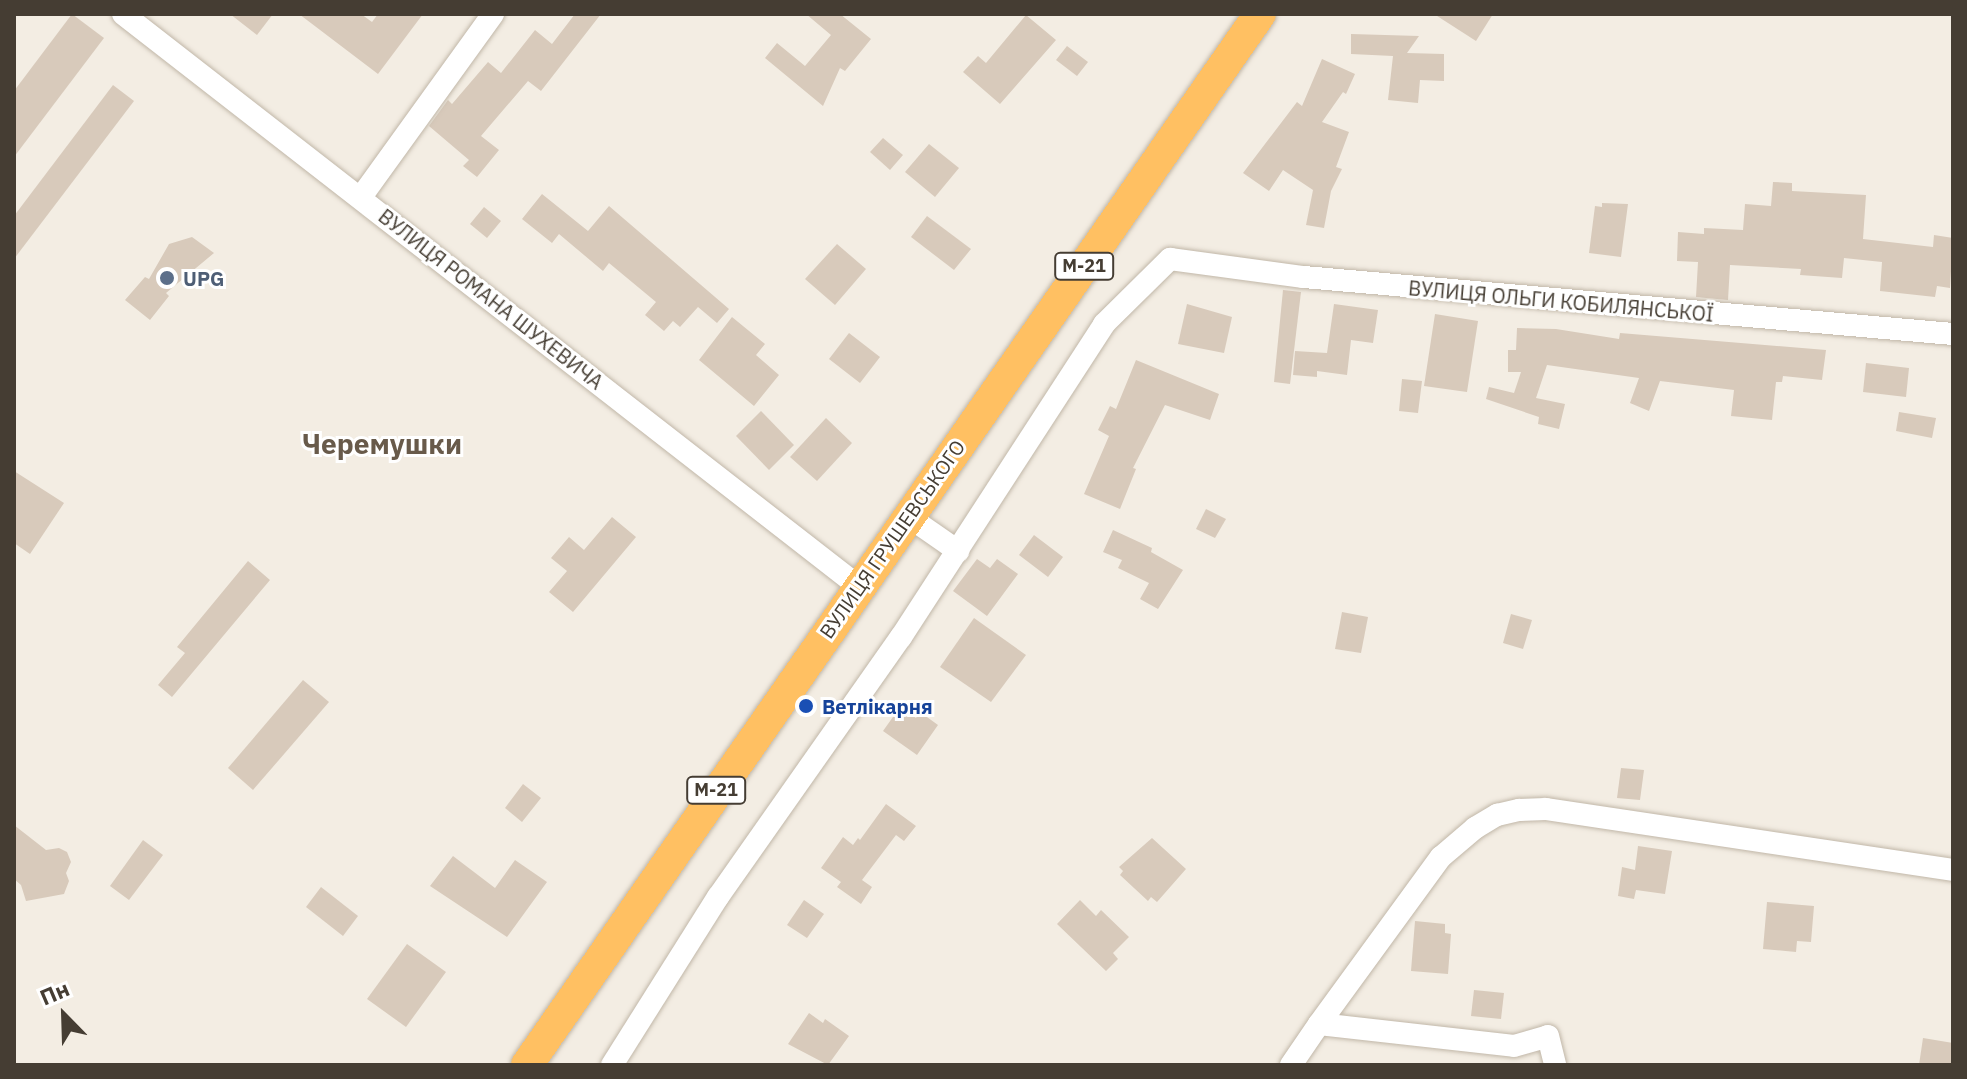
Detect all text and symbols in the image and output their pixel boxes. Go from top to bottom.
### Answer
street label: ВУЛИЦЯ РОМАНА ШУХЕВИЧА [374,204,608,394]
road number: М-21 [1054,252,1114,280]
place label: UPG [183,266,224,290]
marker: UPG [158,269,176,287]
street label: ВУЛИЦЯ ОЛЬГИ КОБИЛЯНСЬКОЇ [1407,276,1715,326]
district label: Черемушки [302,427,462,461]
street label: ВУЛИЦЯ ГРУШЕВСЬКОГО [814,435,970,643]
place label: Ветлікарня [822,694,933,718]
marker: Ветлікарня [797,697,815,715]
road number: М-21 [686,776,746,804]
text: Пн [35,973,73,1011]
north arrow [24,975,104,1055]

